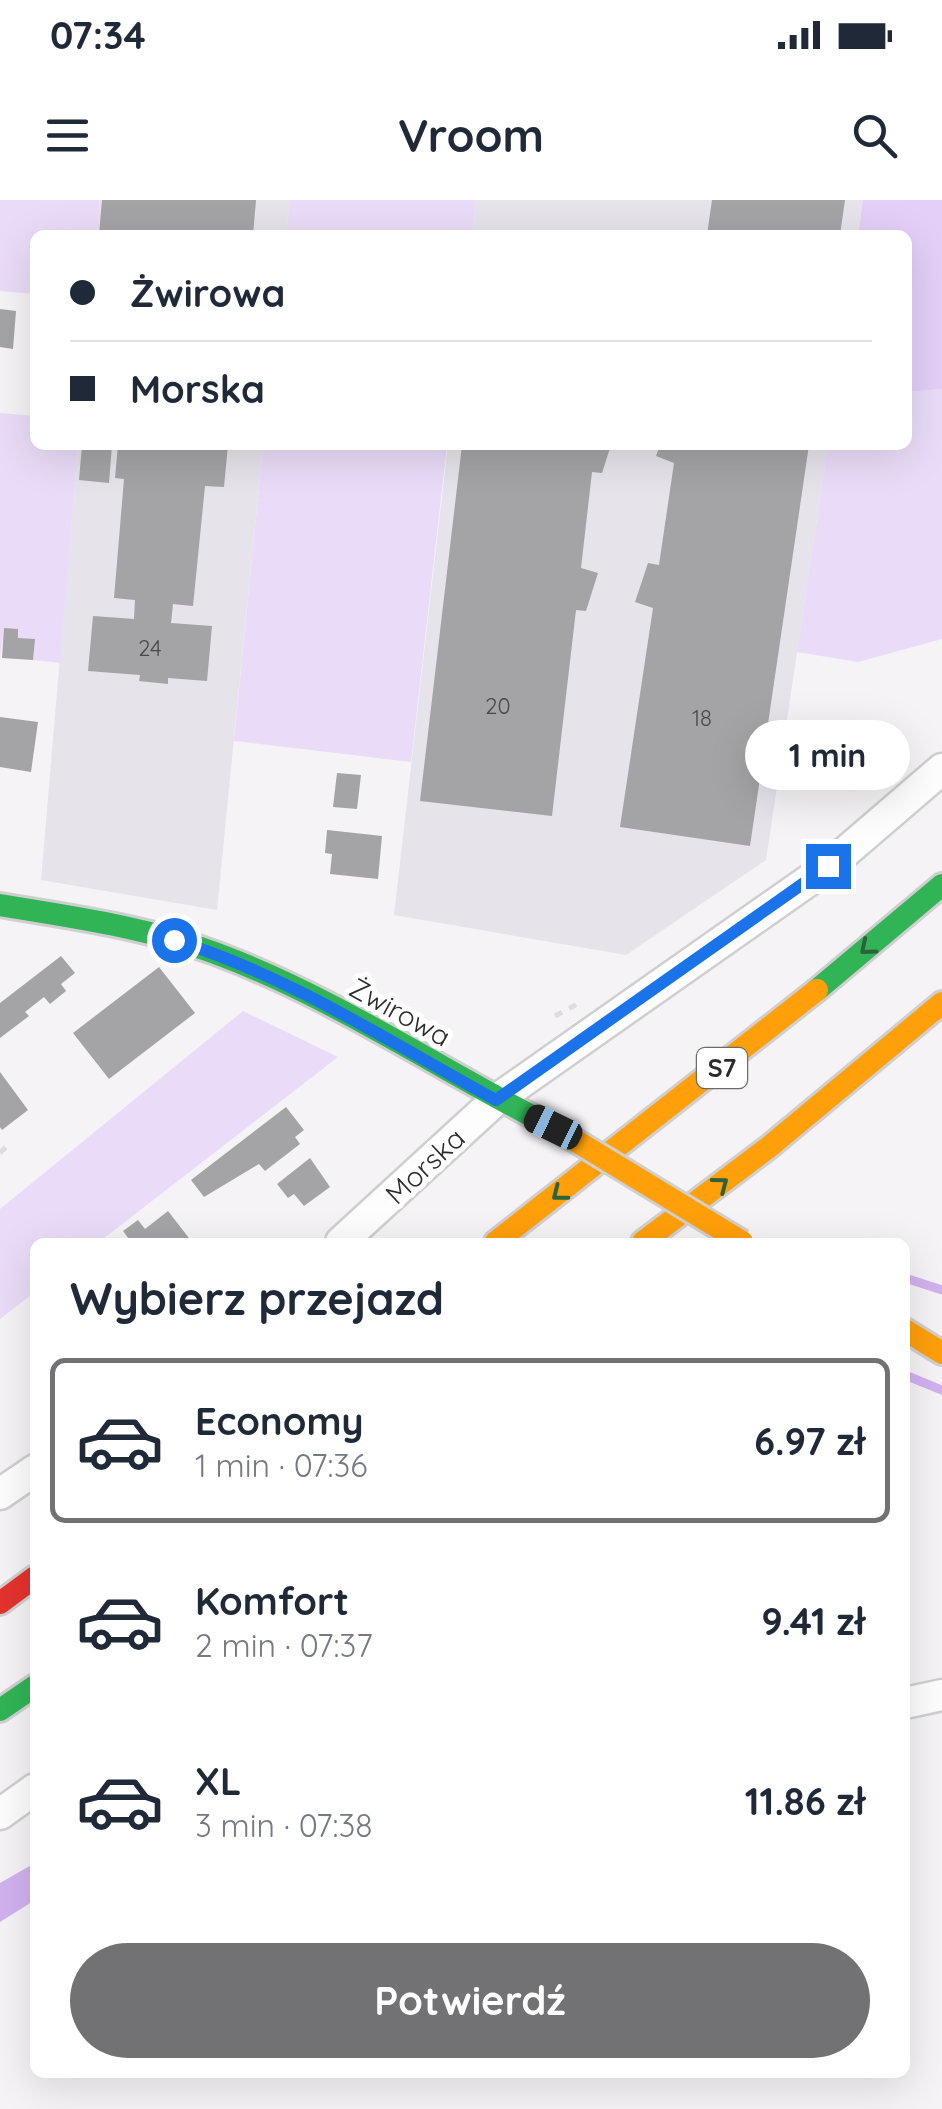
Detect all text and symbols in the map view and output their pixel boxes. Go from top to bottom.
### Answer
text: 07:34 [50,11,146,59]
text: Vroom [398,107,544,163]
icon: menu [40,108,95,163]
icon: search [847,108,902,163]
text: Żwirowa [130,269,285,317]
text: Morska [130,365,265,413]
house number: 24 [138,634,162,662]
house number: 20 [485,692,511,720]
house number: 18 [692,704,712,732]
callout: 1 min [746,721,910,791]
text: 1 min [789,735,866,775]
route end [806,844,851,889]
route start [152,918,197,963]
one-way arrow [861,936,879,954]
street label: Żwirowa [344,970,457,1054]
road number: S7 [697,1048,747,1088]
car [519,1100,587,1154]
street label: Morska [378,1120,472,1211]
one-way arrow [709,1178,727,1195]
one-way arrow [552,1182,570,1200]
text: Wybierz przejazd [70,1270,444,1326]
icon: car [75,1396,165,1486]
text: Economy [195,1397,364,1445]
text: 6.97 zł [754,1417,865,1465]
text: 1 min · 07:36 [195,1445,367,1485]
icon: car [75,1576,165,1666]
text: Komfort [195,1577,349,1625]
text: 9.41 zł [761,1597,865,1645]
text: 2 min · 07:37 [195,1625,373,1665]
icon: car [75,1756,165,1846]
text: XL [195,1757,241,1805]
text: 11.86 zł [745,1777,865,1825]
text: 3 min · 07:38 [195,1805,372,1845]
button: Potwierdź [70,1943,870,2058]

